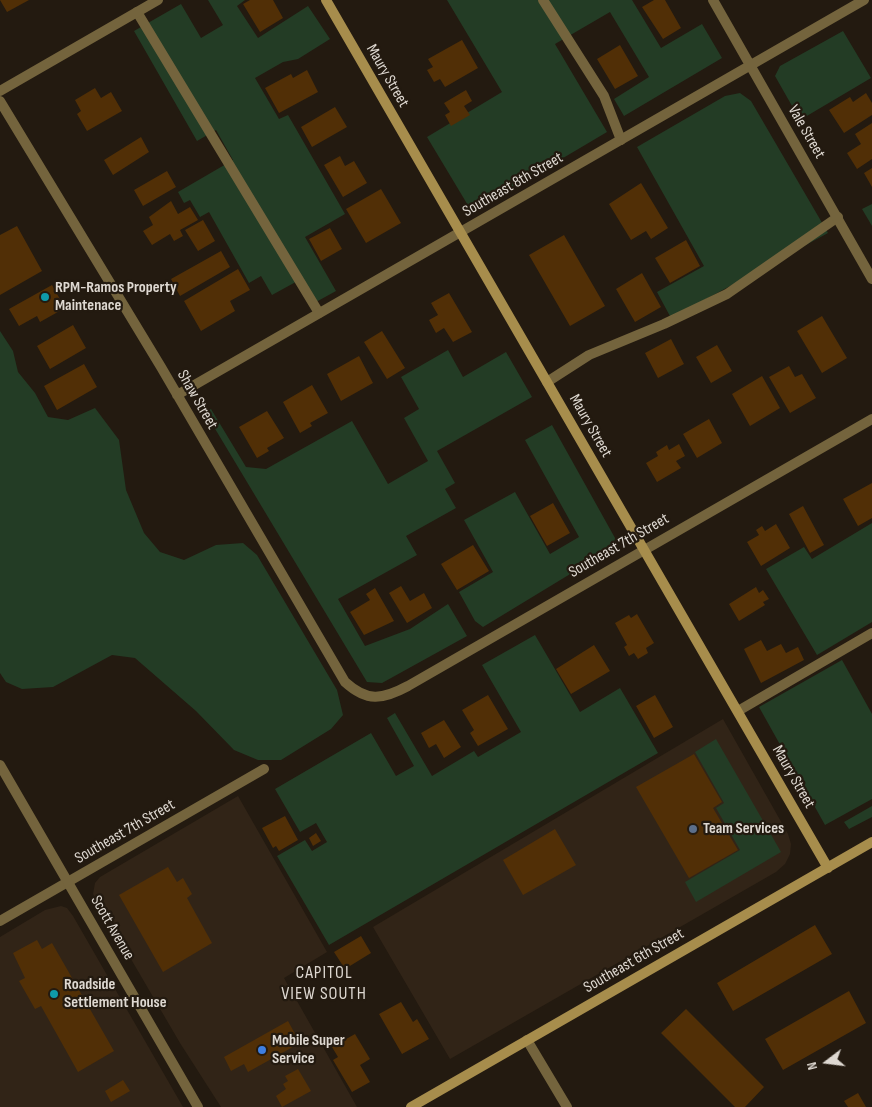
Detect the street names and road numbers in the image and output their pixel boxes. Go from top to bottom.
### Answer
street label: Maury Street [361,41,413,111]
street label: Vale Street [783,102,829,162]
street label: Southeast 8th Street [459,149,567,221]
street label: Shaw Street [172,367,222,433]
street label: Maury Street [564,391,616,461]
street label: Southeast 7th Street [566,510,672,582]
street label: Maury Street [767,742,819,812]
street label: Southeast 7th Street [72,796,178,868]
street label: Scott Avenue [86,892,138,964]
street label: Southeast 6th Street [580,925,688,997]

